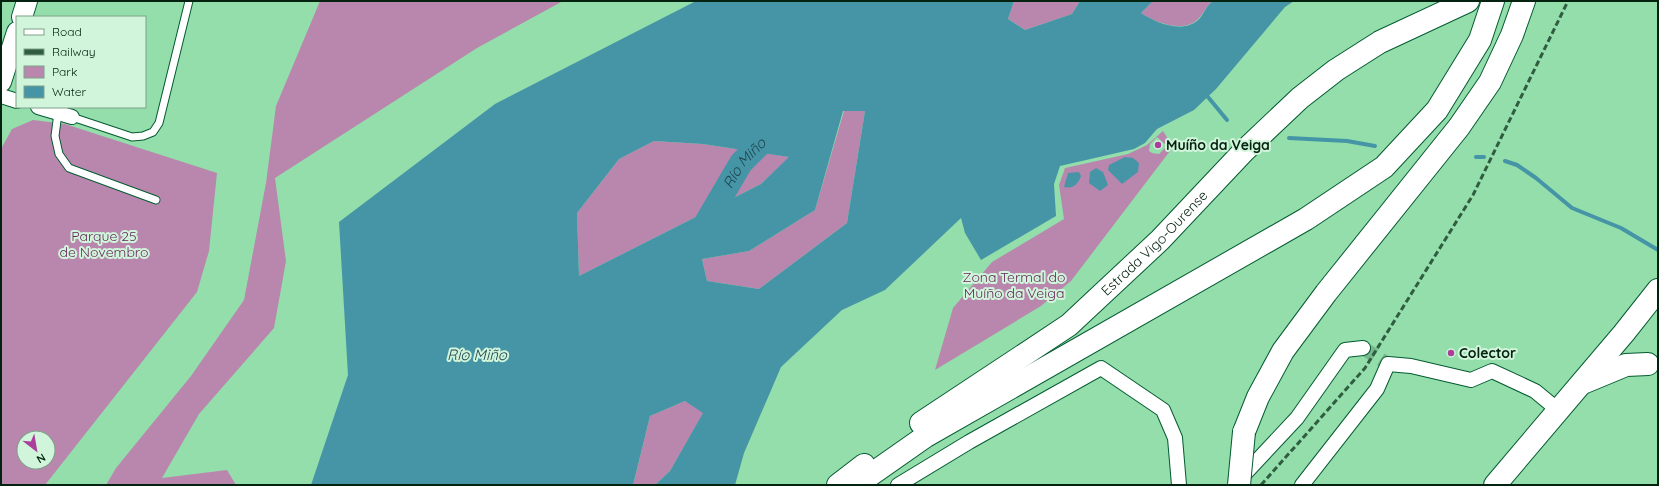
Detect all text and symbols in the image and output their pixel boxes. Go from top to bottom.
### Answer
legend [16,16,146,108]
text: Road [52,24,82,39]
text: Railway [52,44,96,59]
text: Park [52,64,77,79]
text: Water [52,84,87,99]
water label: Río Miño [718,133,771,192]
place label: Muíño da Veiga [1166,136,1270,154]
marker: Muíño da Veiga [1153,140,1163,150]
street label: Estrada Vigo-Ourense [1097,186,1211,299]
park label: Parque 25 de Novembro [60,227,148,261]
park label: Zona Termal do Muíño da Veiga [962,268,1066,302]
place label: Colector [1459,344,1516,362]
water label: Río Miño [447,345,508,364]
marker: Colector [1446,348,1456,358]
north arrow [16,430,56,470]
text: N [34,450,48,467]

